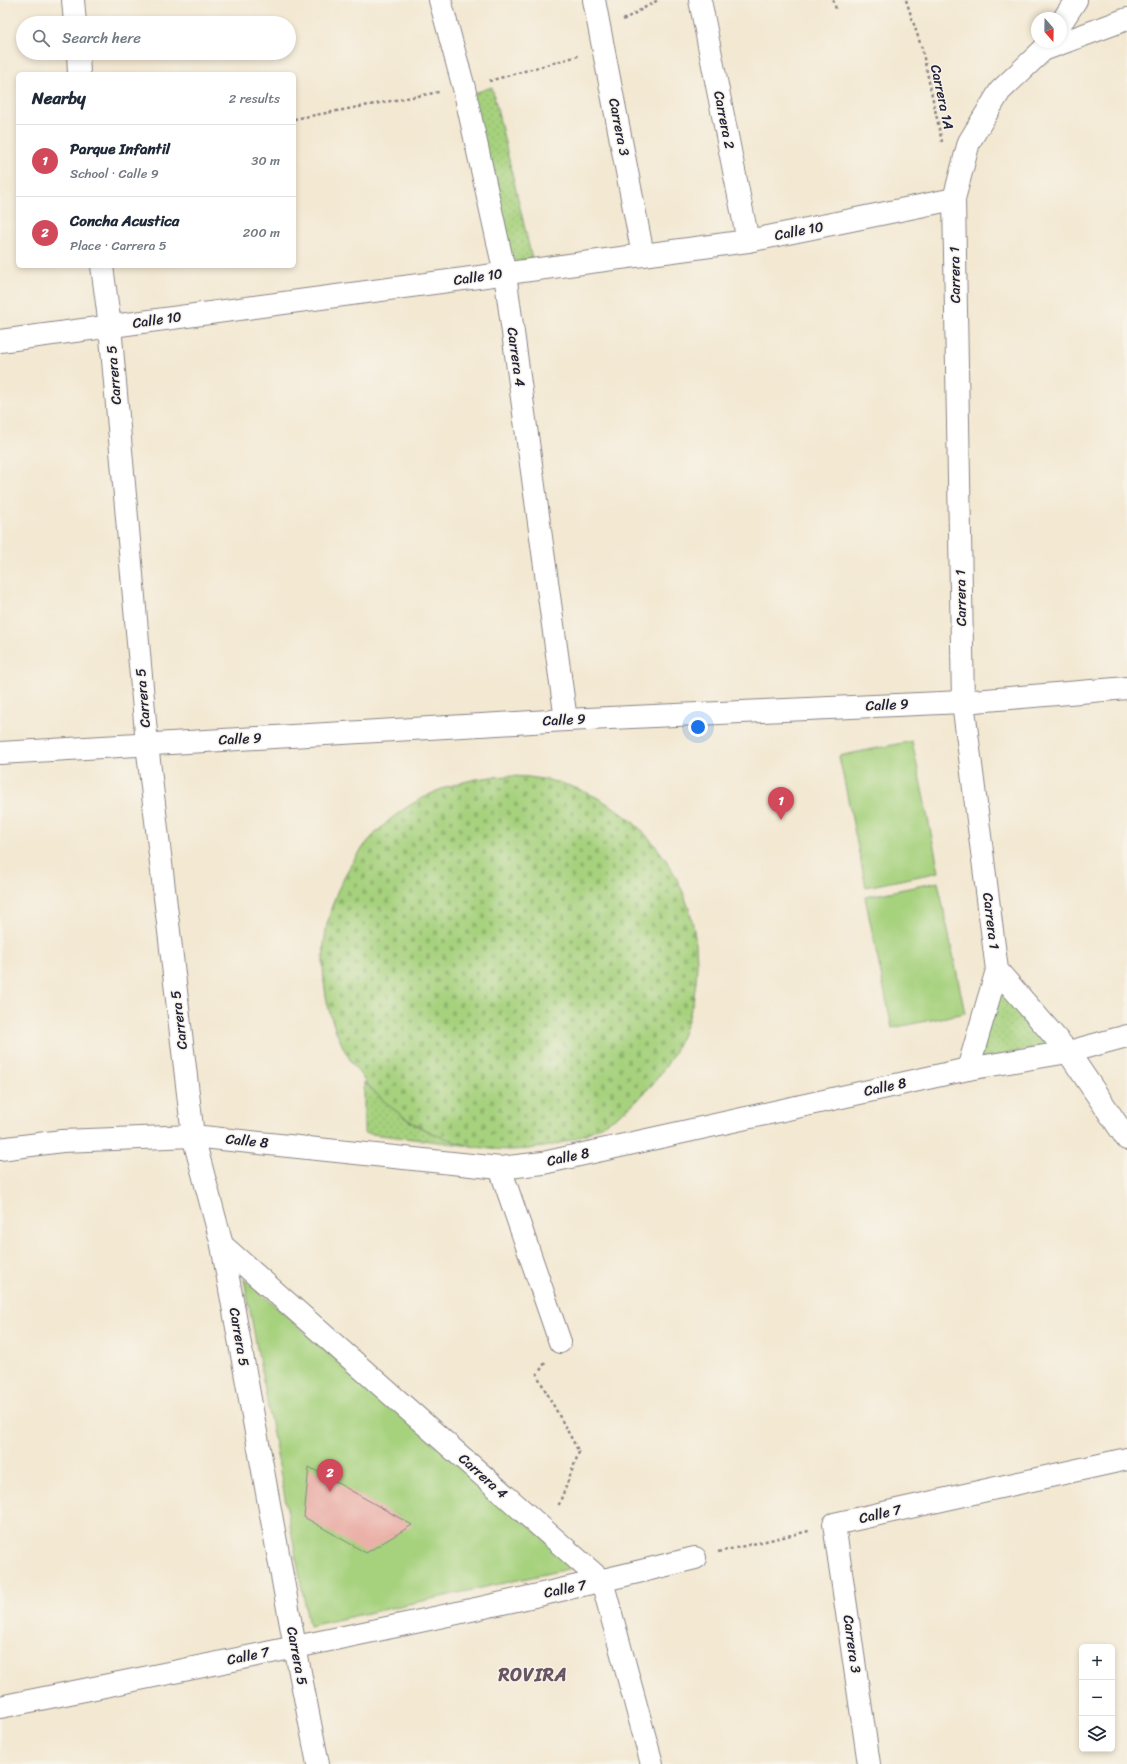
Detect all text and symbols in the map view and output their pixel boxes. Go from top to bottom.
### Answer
north arrow [1031,12,1067,48]
search box [16,16,296,60]
text: Search here [62,25,141,51]
icon: search [30,27,52,49]
street label: Carrera 1A [923,62,961,132]
text: Nearby [32,83,86,113]
text: 2 results [229,87,280,110]
street label: Carrera 2 [706,89,742,151]
street label: Carrera 3 [601,96,637,158]
text: Parque Infantil [70,136,170,162]
text: 1 [42,149,48,172]
text: 30 m [251,149,280,172]
text: School · Calle 9 [70,162,159,185]
text: Concha Acustica [70,208,179,234]
street label: Calle 10 [772,214,826,248]
text: 2 [41,221,49,244]
text: 200 m [243,221,280,244]
text: Place · Carrera 5 [70,234,167,257]
street label: Carrera 1 [942,246,968,304]
street label: Calle 10 [452,261,504,293]
street label: Calle 10 [131,304,183,336]
street label: Carrera 4 [499,326,533,388]
street label: Carrera 5 [99,344,129,406]
street label: Carrera 1 [948,569,974,627]
street label: Carrera 5 [128,667,158,729]
street label: Calle 9 [865,691,910,719]
street label: Calle 9 [542,706,587,734]
your location [688,717,708,737]
street label: Calle 9 [218,725,263,753]
pin: 1 [768,787,794,820]
street label: Carrera 1 [975,891,1007,951]
street label: Carrera 5 [163,989,195,1051]
street label: Calle 8 [861,1070,909,1104]
street label: Calle 8 [224,1126,270,1156]
street label: Calle 8 [544,1140,592,1174]
street label: Carrera 5 [222,1306,257,1369]
street label: Carrera 4 [452,1447,514,1505]
pin: 2 [317,1459,343,1492]
street label: Calle 7 [856,1497,905,1531]
street label: Calle 7 [542,1572,589,1606]
street label: Carrera 3 [836,1613,868,1675]
street label: Carrera 5 [279,1624,315,1688]
street label: Calle 7 [225,1639,272,1673]
map controls [1079,1644,1115,1752]
button: + [1079,1644,1115,1680]
district label: ROVIRA [497,1659,568,1691]
button: − [1079,1680,1115,1716]
button: layers [1079,1716,1115,1752]

